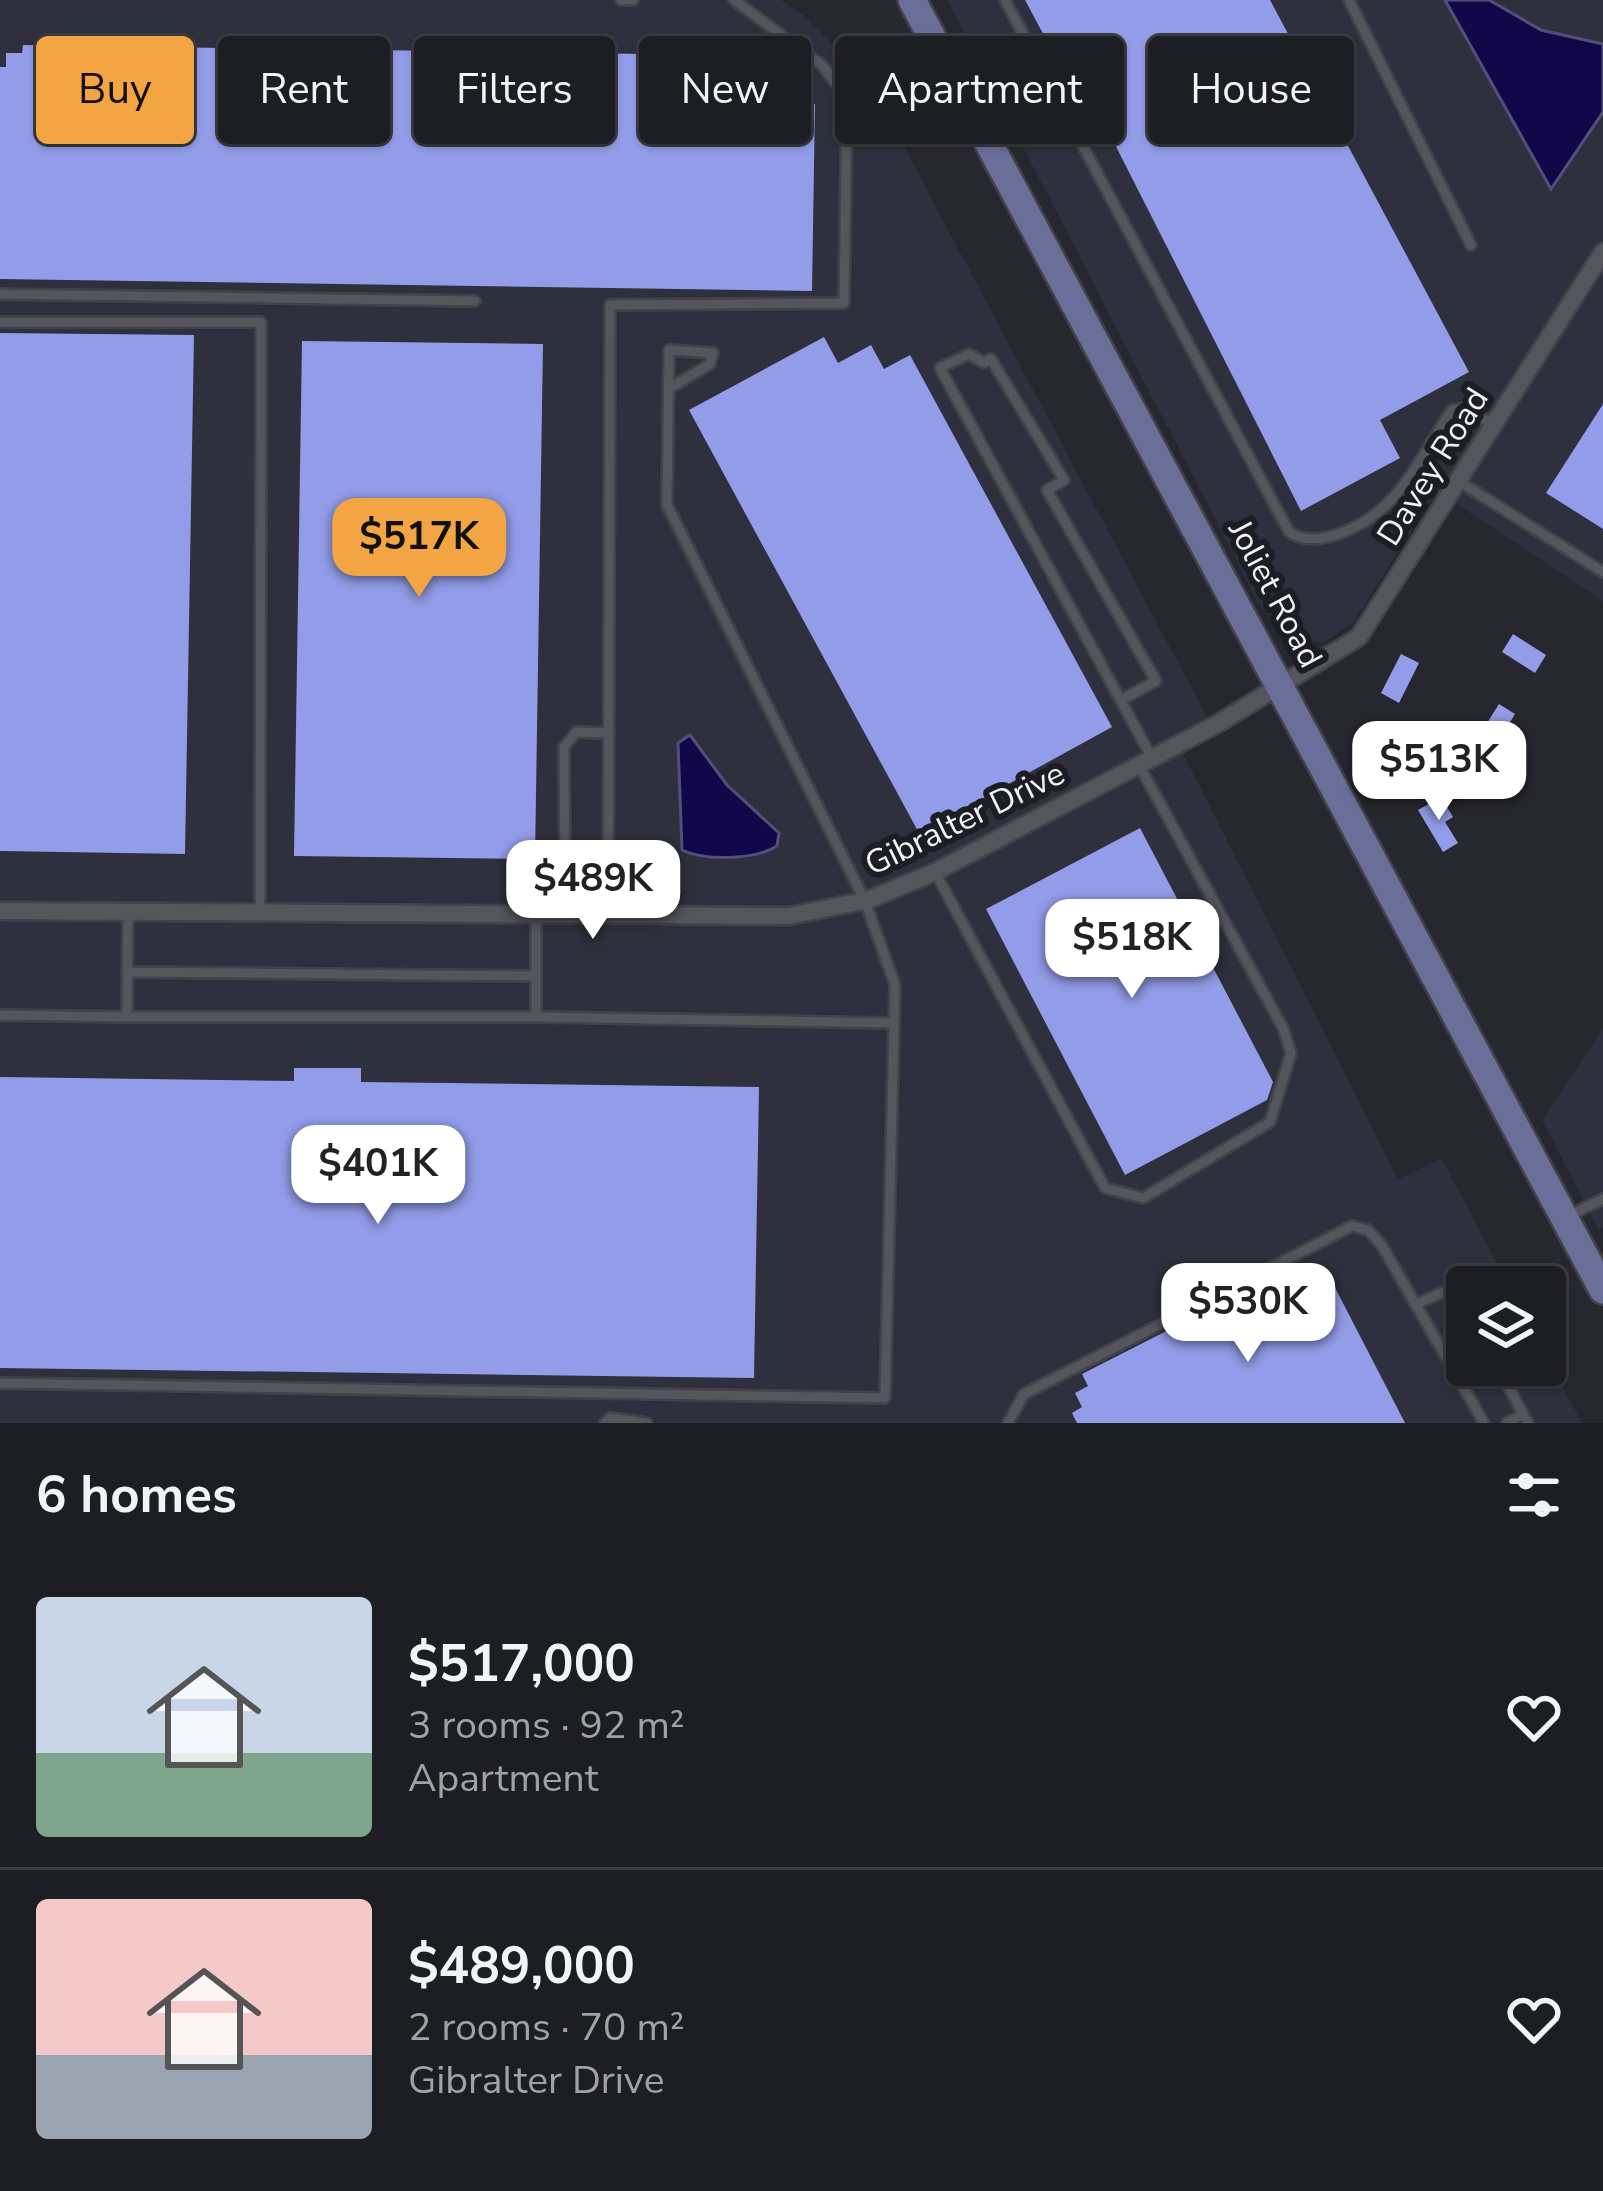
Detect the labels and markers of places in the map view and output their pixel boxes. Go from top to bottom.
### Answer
pin: $517K [335,498,503,600]
pin: $513K [1355,721,1523,823]
pin: $489K [509,840,677,942]
pin: $518K [1048,899,1216,1001]
pin: $401K [294,1125,462,1227]
pin: $530K [1164,1263,1332,1365]

